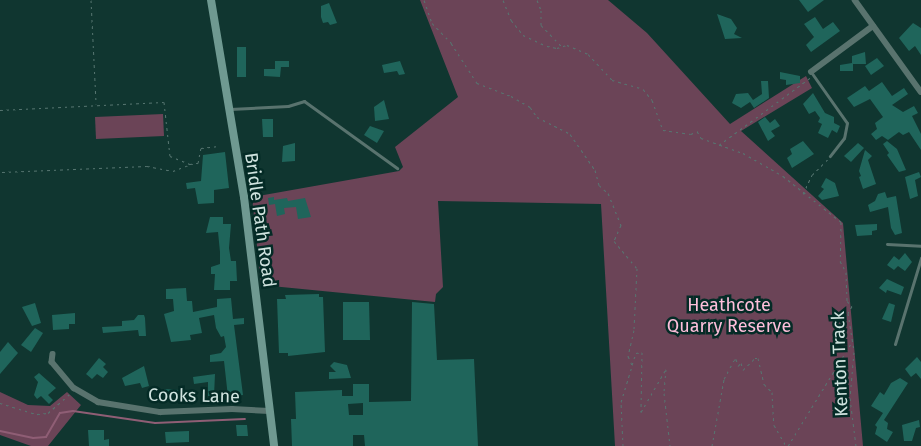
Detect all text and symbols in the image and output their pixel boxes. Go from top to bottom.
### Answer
street label: Bridle Path Road [240,151,280,289]
park label: Heathcote Quarry Reserve [667,295,791,338]
street label: Kenton Track [827,311,853,417]
street label: Cooks Lane [148,384,240,408]

